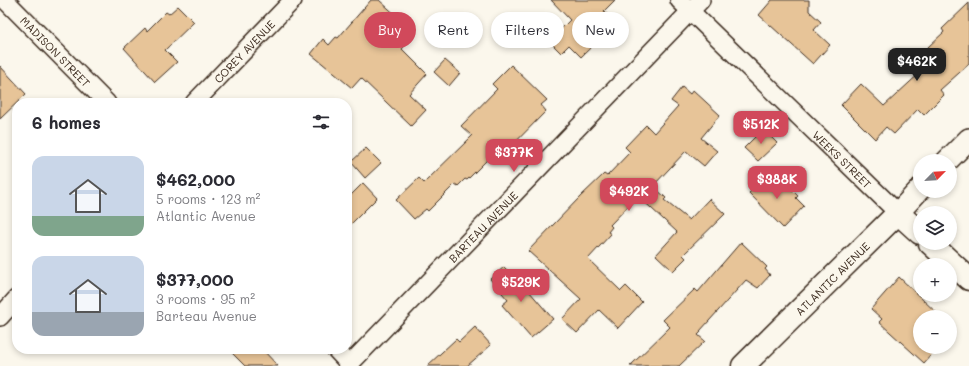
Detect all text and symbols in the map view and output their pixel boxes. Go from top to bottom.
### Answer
chip: Buy [364,12,416,48]
chip: Rent [424,12,483,48]
chip: Filters [491,12,564,48]
chip: New [572,12,629,48]
street label: MADISON STREET [17,13,94,90]
street label: COREY AVENUE [210,16,278,86]
pin: $462K [889,48,945,82]
text: $462K [897,52,937,69]
text: 6 homes [32,111,101,133]
icon: filters [310,111,332,133]
pin: $512K [733,111,789,145]
text: $512K [742,115,780,132]
street label: WEEKS STREET [810,127,875,191]
pin: $377K [486,139,542,173]
text: $377K [495,143,533,160]
north arrow [913,154,957,198]
map controls [913,154,957,354]
pin: $388K [749,166,805,200]
text: $462,000 [156,168,235,190]
text: $388K [757,170,797,187]
icon: home [64,172,112,220]
pin: $492K [601,178,657,212]
text: $492K [609,182,649,199]
street label: BARTEAU AVENUE [445,187,521,265]
text: 5 rooms · 123 m² [156,190,260,207]
button: layers [913,206,957,250]
text: Atlantic Avenue [156,207,256,224]
street label: ATLANTIC AVENUE [792,238,872,318]
button: + [913,258,957,302]
text: $377,000 [156,268,234,290]
pin: $529K [493,269,549,303]
icon: home [64,272,112,320]
text: $529K [501,273,541,290]
text: 3 rooms · 95 m² [156,290,255,307]
text: Barteau Avenue [156,307,257,324]
button: − [913,310,957,354]

